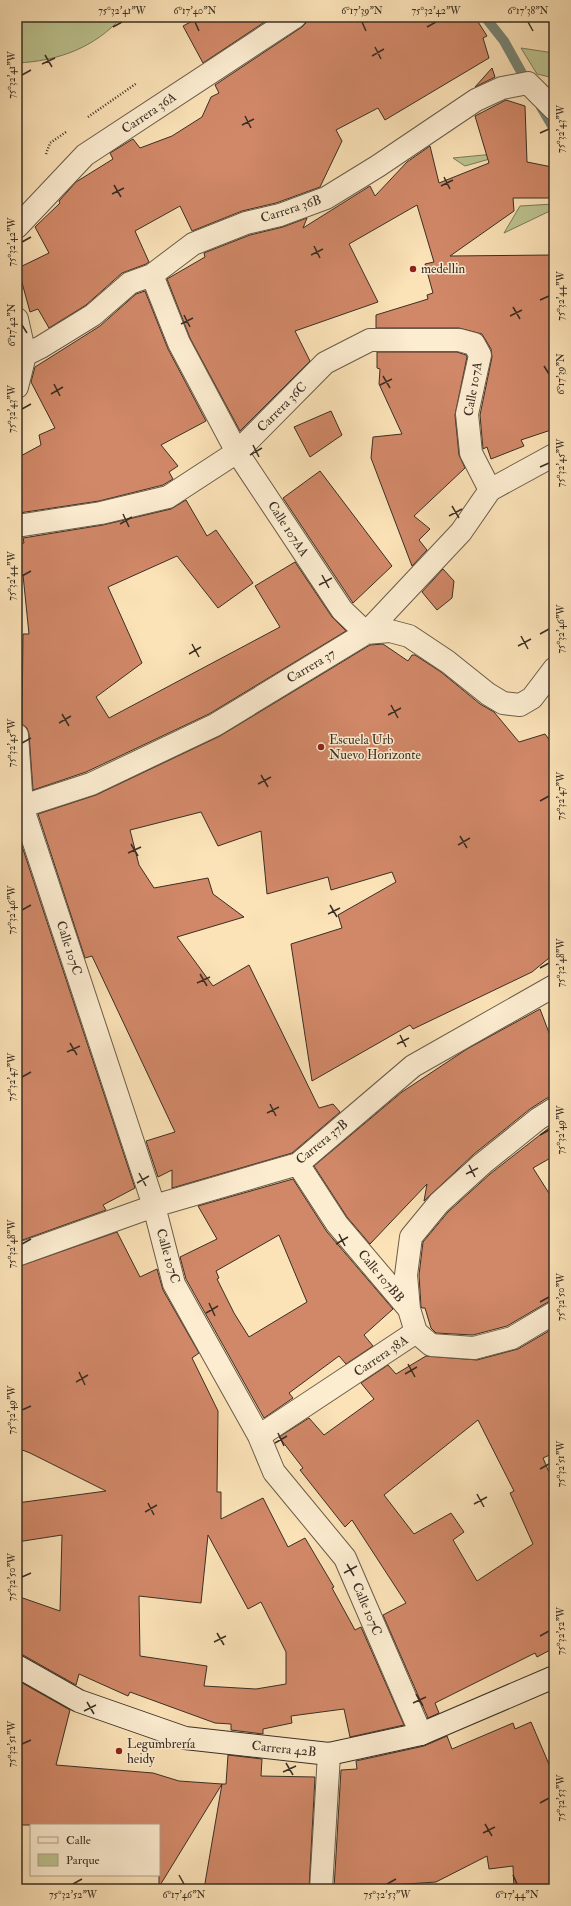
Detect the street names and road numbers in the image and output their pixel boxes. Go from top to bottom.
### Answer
street label: Carrera 36A [119,88,180,137]
street label: Carrera 36B [259,192,323,226]
street label: Calle 107A [460,360,486,417]
street label: Carrera 36C [254,379,310,435]
street label: Calle 107AA [264,498,312,561]
street label: Carrera 37 [284,645,338,687]
street label: Calle 107C [53,919,85,977]
street label: Carrera 37B [293,1116,351,1168]
street label: Calle 107C [153,1227,183,1285]
street label: Calle 107BB [354,1246,408,1306]
street label: Carrera 38A [351,1332,412,1380]
street label: Calle 107C [349,1580,385,1638]
street label: Carrera 42B [251,1738,317,1760]

